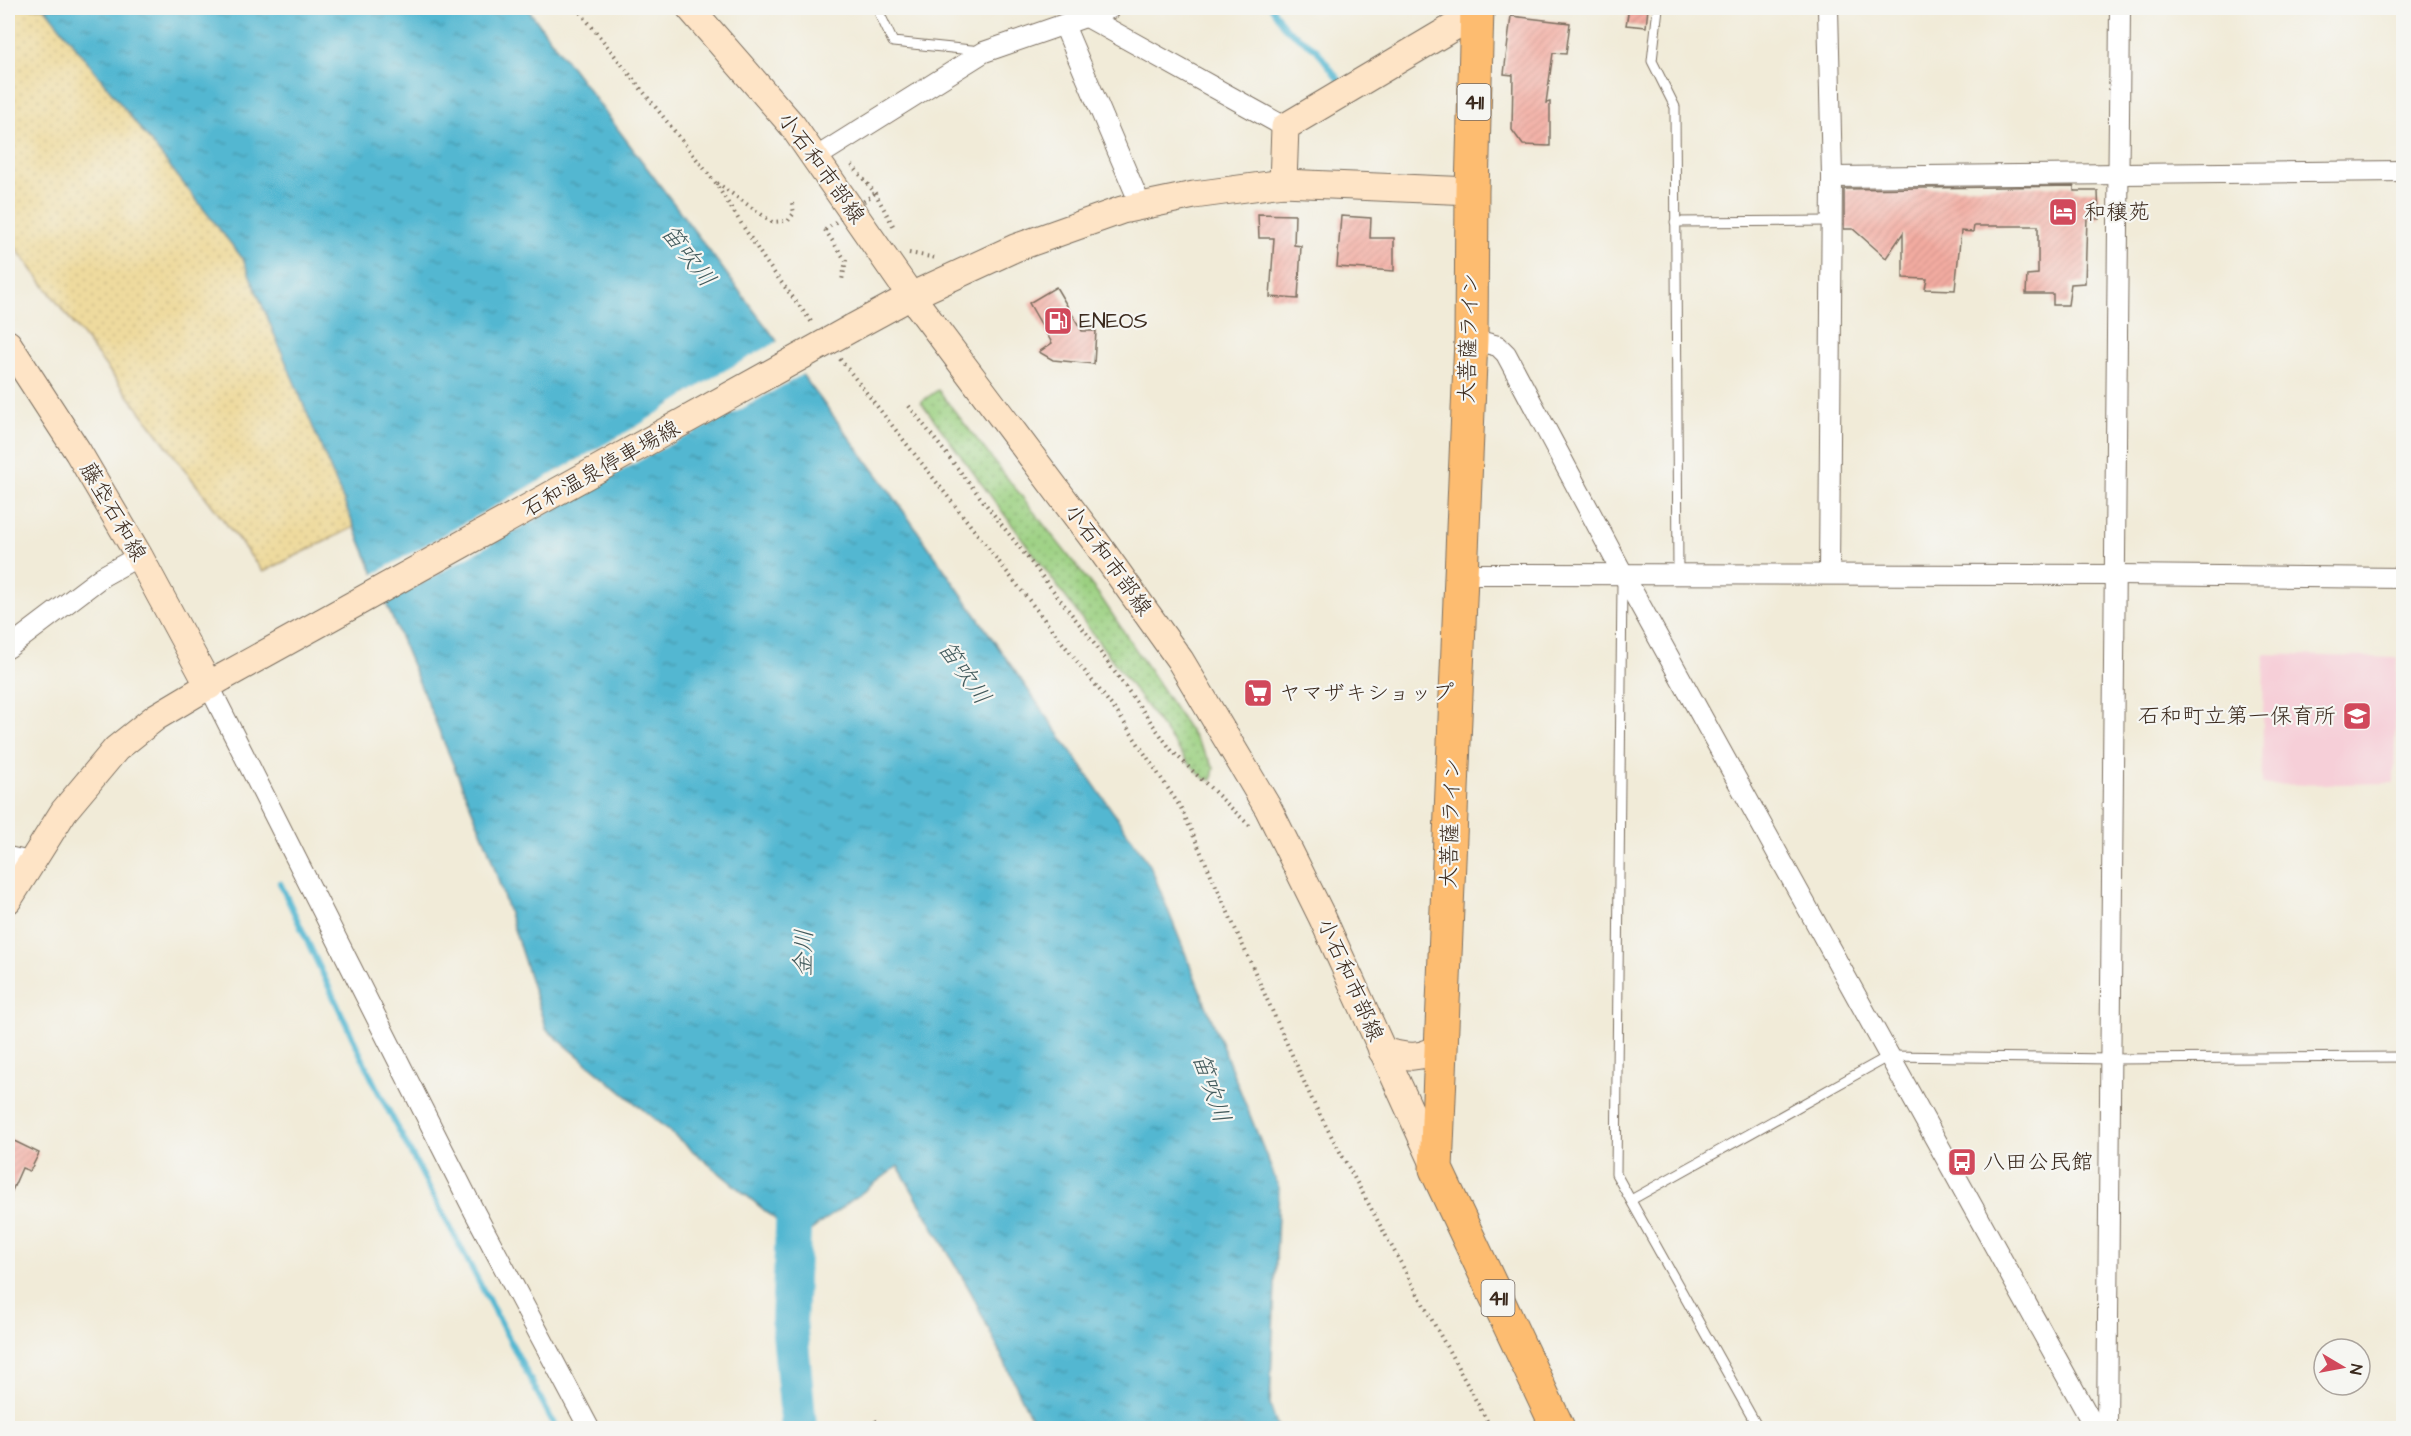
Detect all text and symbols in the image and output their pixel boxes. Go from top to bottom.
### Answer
road number: 411 [1458,84,1490,120]
street label: 小石和市部線 [770,105,872,231]
hotel icon: 和穣苑 [2047,196,2079,228]
place label: 和穣苑 [2084,197,2150,228]
water label: 笛吹川 [652,217,724,295]
street label: 大菩薩ライン [1451,272,1487,404]
fuel station icon: ENEOS [1042,305,1074,337]
place label: ENEOS [1079,306,1148,337]
street label: 石和温泉停車場線 [517,413,685,525]
street label: 藤垈石和線 [72,457,154,567]
street label: 小石和市部線 [1057,497,1159,623]
water label: 笛吹川 [929,634,999,712]
supermarket icon: ヤマザキショップ [1242,677,1274,709]
place label: ヤマザキショップ [1279,678,1454,709]
school or university icon: 石和町立第一保育所 [2341,700,2373,732]
place label: 石和町立第一保育所 [2138,701,2336,732]
street label: 大菩薩ライン [1433,757,1469,889]
street label: 小石和市部線 [1309,913,1391,1047]
water label: 金川 [786,928,822,978]
water label: 笛吹川 [1183,1048,1239,1128]
bus stop icon: 八田公民館 [1946,1146,1978,1178]
place label: 八田公民館 [1983,1147,2093,1178]
road number: 411 [1482,1280,1514,1316]
north arrow [2312,1337,2372,1397]
text: N [2344,1363,2367,1376]

